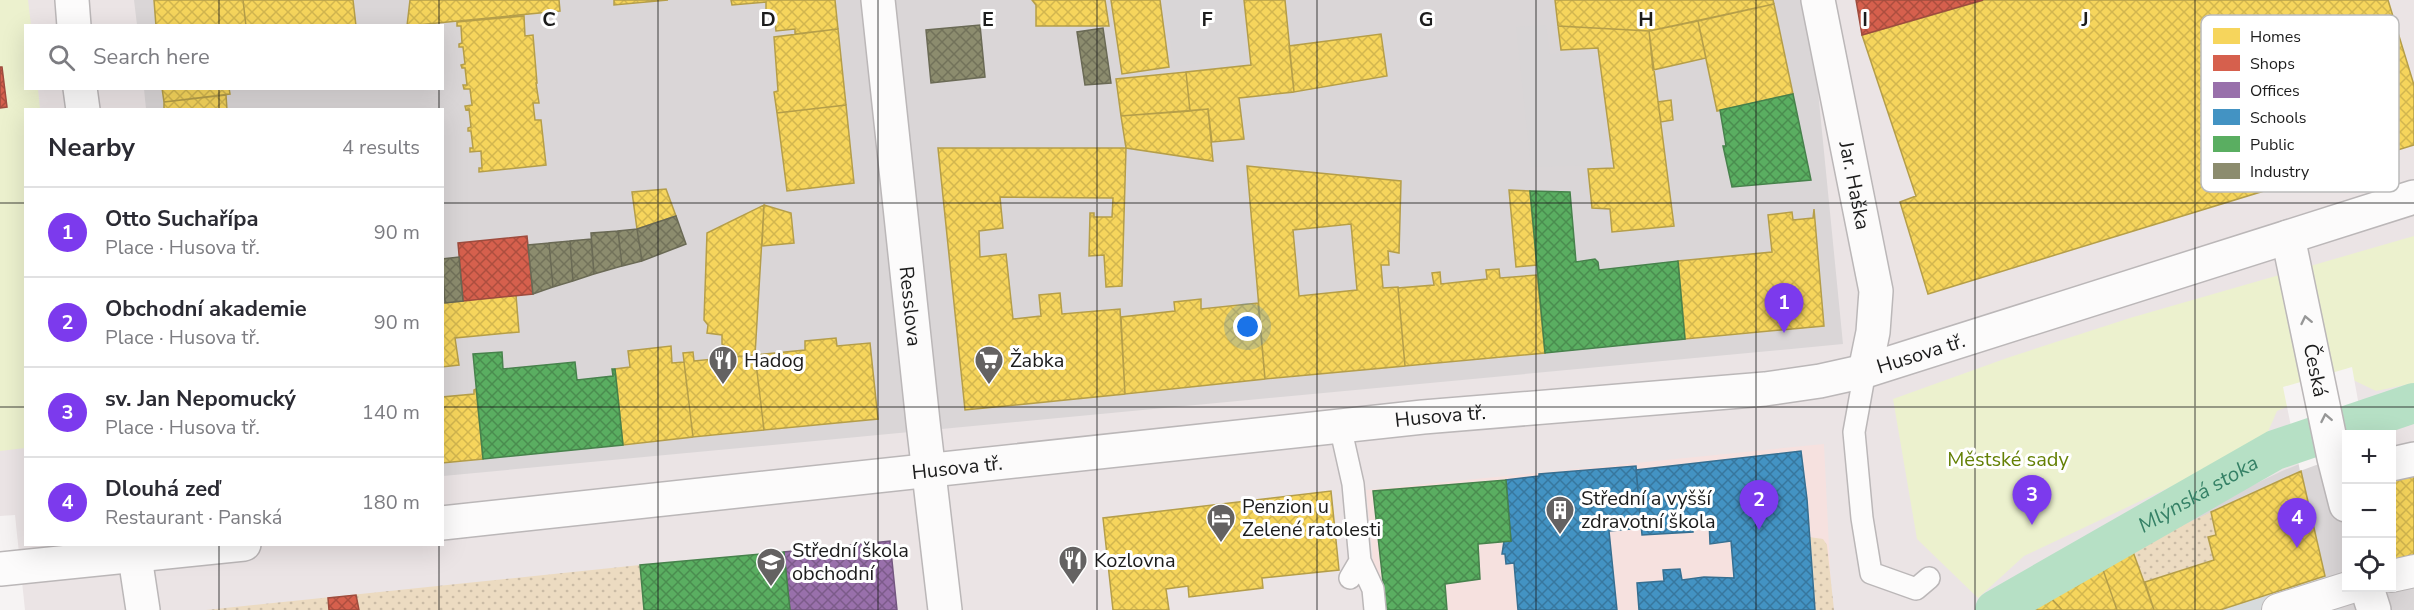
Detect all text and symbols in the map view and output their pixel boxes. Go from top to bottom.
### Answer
text: C [542,6,556,33]
text: D [760,6,776,33]
text: E [982,6,994,33]
text: F [1201,6,1213,33]
text: G [1419,6,1433,33]
text: H [1638,6,1654,33]
text: I [1862,6,1868,33]
text: J [2080,6,2089,33]
legend [2201,15,2399,192]
search box [24,24,444,90]
text: Homes [2250,26,2301,48]
icon: search [45,41,78,74]
text: Search here [93,42,210,72]
text: Shops [2250,53,2295,75]
text: Offices [2250,80,2300,102]
text: Schools [2250,107,2306,129]
text: Nearby [48,130,135,165]
text: 4 results [342,134,420,161]
text: Public [2250,134,2295,156]
street label: Jar. Haška [1832,138,1876,232]
text: Industry [2250,161,2310,183]
text: Otto Suchařípa [105,204,258,234]
text: 1 [62,219,74,246]
text: 90 m [374,219,420,246]
text: Place · Husova tř. [105,234,260,261]
street label: Resslova [892,265,928,348]
pin: 1 [1764,284,1804,333]
text: Obchodní akademie [105,294,307,324]
text: 2 [62,309,74,336]
text: 90 m [374,309,420,336]
your location [1233,312,1262,341]
one-way arrow [2300,315,2313,325]
text: Place · Husova tř. [105,324,260,351]
street label: Husova tř. [1873,327,1968,380]
street label: Česká [2297,341,2334,399]
restaurant icon: Hadog [707,344,739,386]
supermarket icon: Žabka [973,344,1005,386]
place label: Hadog [744,347,804,374]
place label: Žabka [1010,347,1064,374]
text: sv. Jan Nepomucký [105,384,296,414]
text: 3 [62,399,74,426]
text: 140 m [362,399,420,426]
street label: Husova tř. [1393,399,1487,434]
one-way arrow [2321,413,2333,422]
text: Place · Husova tř. [105,414,260,441]
map controls [2342,430,2396,592]
button: + [2342,430,2396,484]
park label: Městské sady [1947,446,2069,473]
water label: Mlýnská stoka [2133,448,2263,539]
street label: Husova tř. [910,450,1004,486]
text: Dlouhá zeď [105,474,220,504]
pin: 3 [2012,476,2052,525]
pin: 2 [1740,480,1778,530]
button: − [2342,484,2396,538]
place label: Střední a vyšší zdravotní škola [1581,485,1716,535]
text: 4 [62,489,74,516]
text: 180 m [362,489,420,516]
place label: Penzion u Zelené ratolesti [1242,493,1381,543]
building icon: Střední a vyšší zdravotní škola [1544,494,1576,536]
pin: 4 [2278,498,2316,548]
hotel icon: Penzion u Zelené ratolesti [1205,502,1237,544]
text: Restaurant · Panská [105,504,282,531]
place label: Střední škola obchodní [792,537,909,587]
button: locate [2342,538,2396,592]
restaurant icon: Kozlovna [1057,544,1089,586]
school or university icon: Střední škola obchodní [755,546,787,588]
place label: Kozlovna [1094,547,1176,574]

